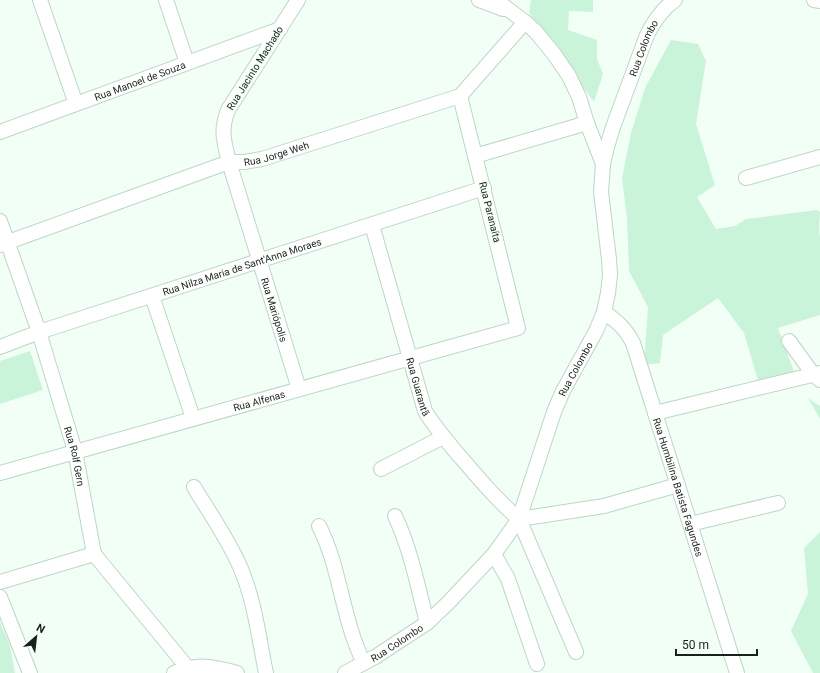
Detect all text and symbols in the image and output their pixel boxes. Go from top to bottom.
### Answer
street label: Rua Colombo [627,17,660,78]
street label: Rua Jacinto Machado [225,24,285,112]
street label: Rua Manoel de Souza [93,59,187,102]
street label: Rua Jorge Weh [243,139,310,167]
street label: Rua Paranaíta [477,181,503,243]
street label: Rua Nilza Maria de Sant'Anna Moraes [161,236,323,297]
street label: Rua Mariópolis [259,276,290,343]
street label: Rua Colombo [556,340,595,398]
street label: Rua Guarantã [404,356,432,418]
street label: Rua Alfenas [232,388,286,413]
street label: Rua Humbilina Batista Fagundes [651,416,705,558]
street label: Rua Rolf Gern [62,425,87,487]
north arrow [16,617,56,657]
text: N [34,621,47,636]
street label: Rua Colombo [369,622,425,664]
scale bar [676,631,757,657]
text: 50 m [682,638,709,652]

